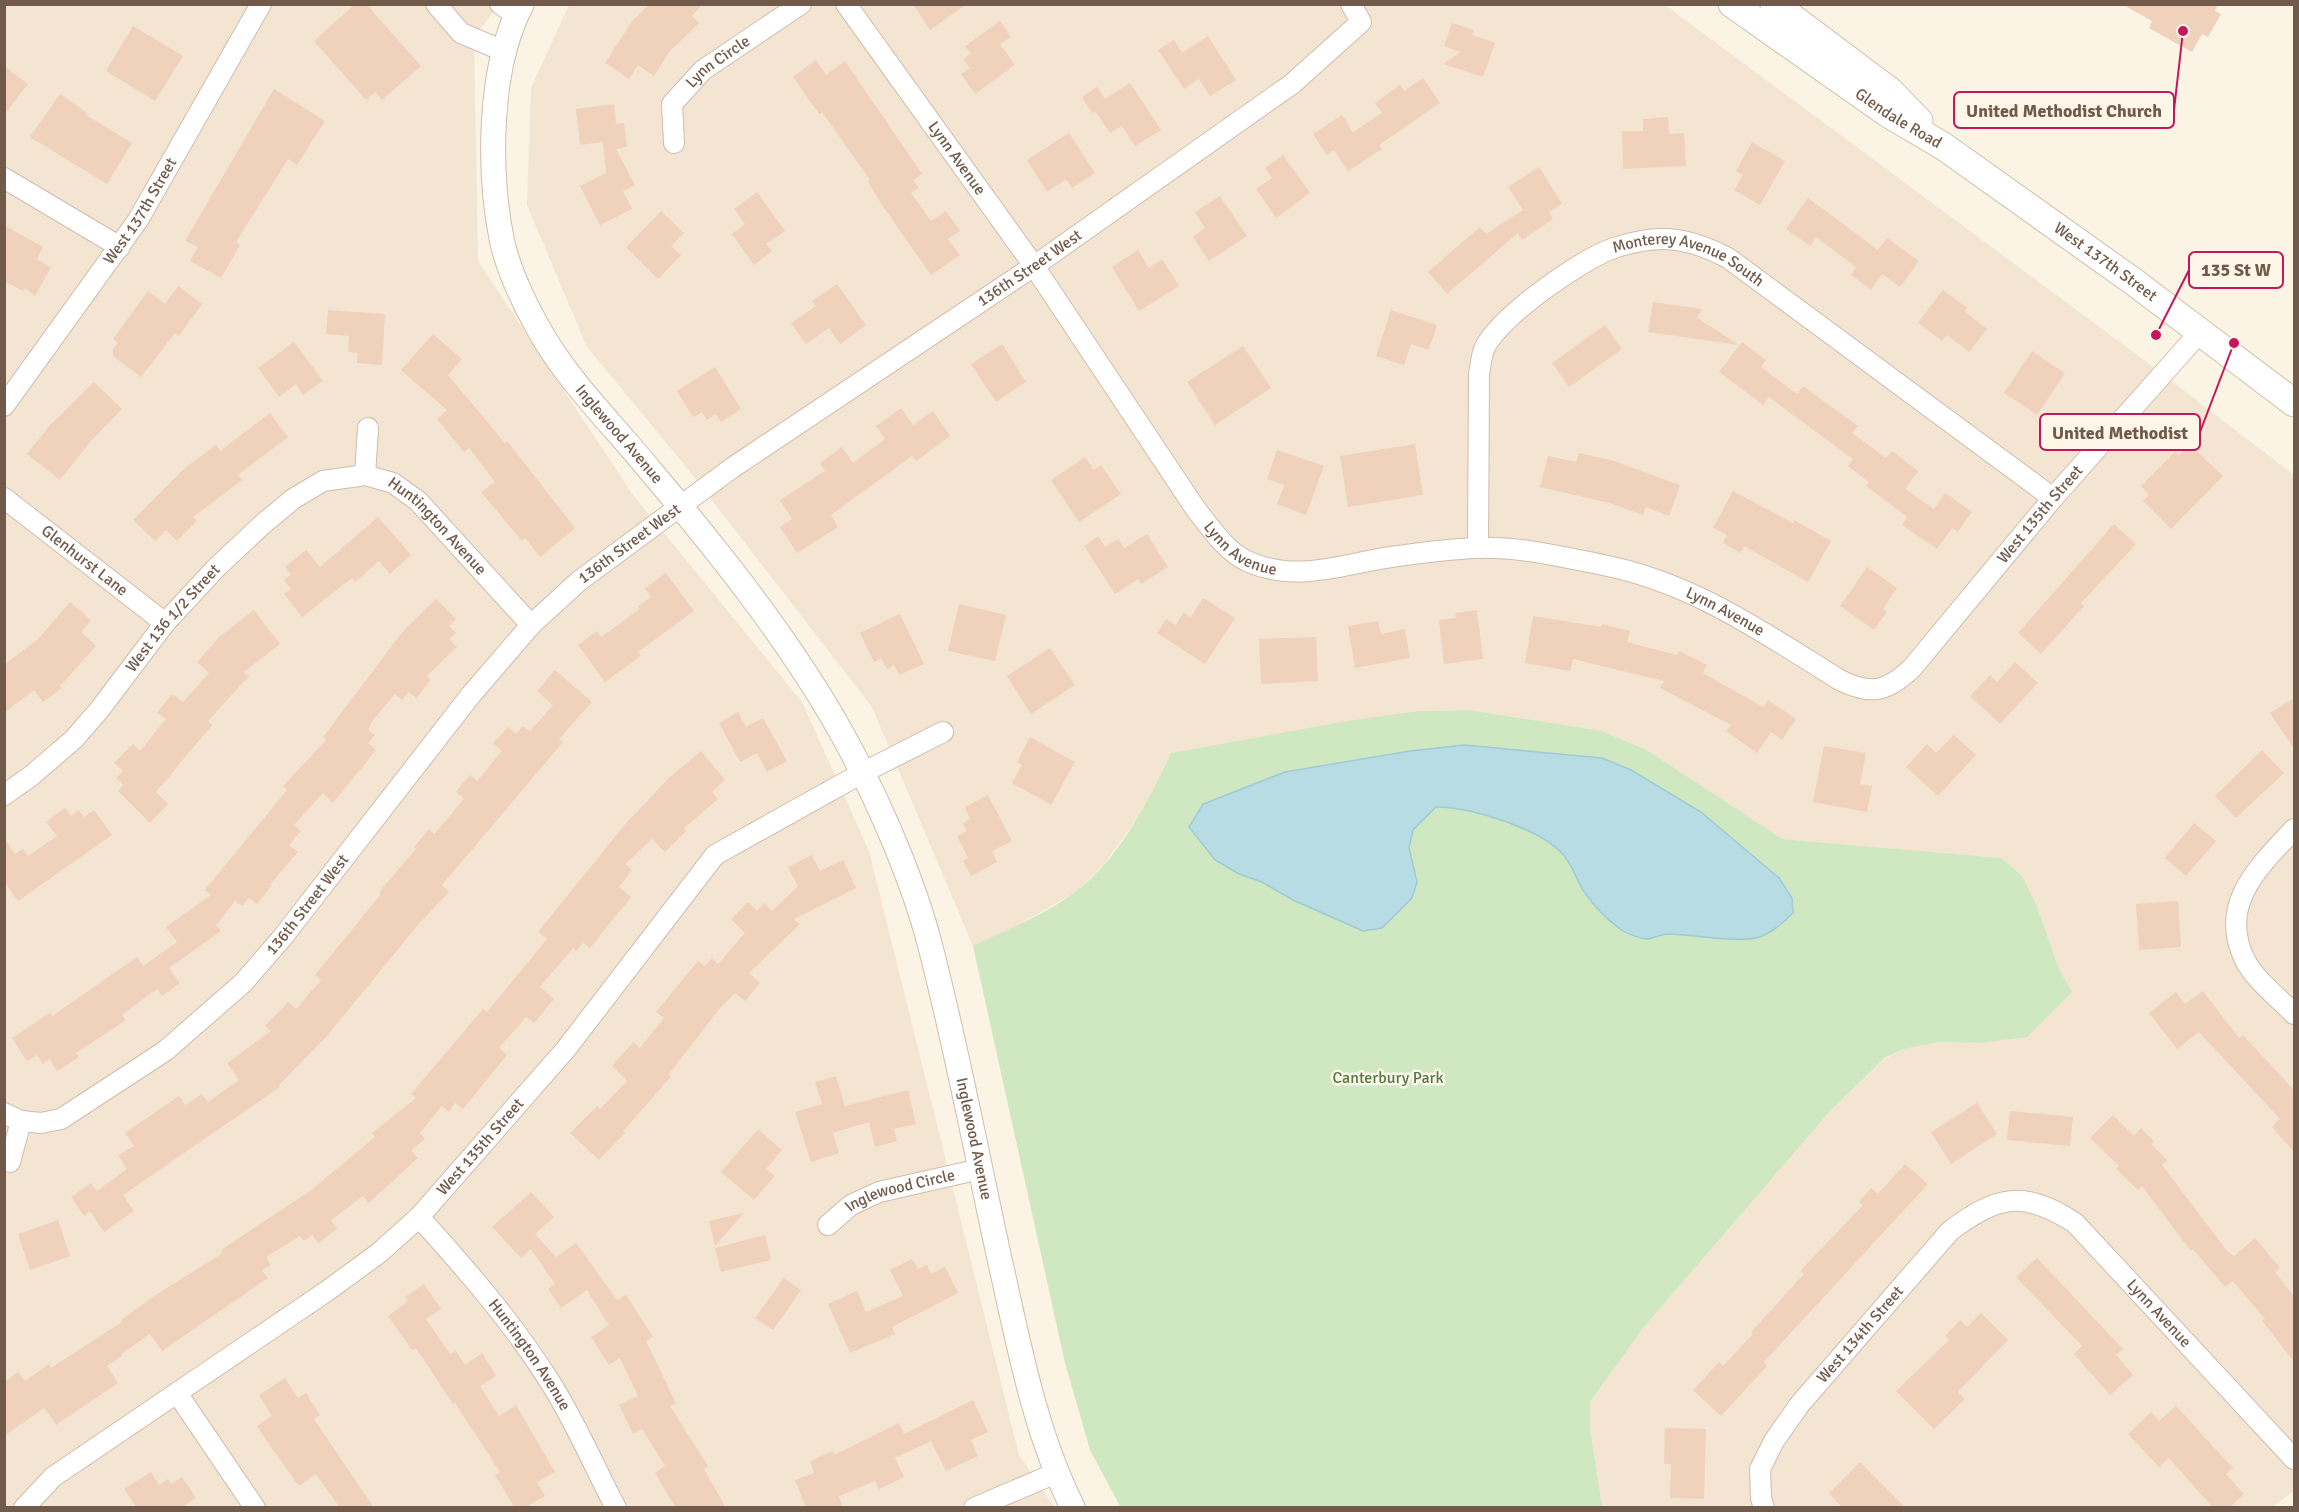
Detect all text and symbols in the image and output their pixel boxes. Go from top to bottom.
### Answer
street label: Lynn Circle [681,31,754,92]
street label: Glendale Road [1851,84,1945,153]
callout: United Methodist Church [1954,92,2174,128]
text: United Methodist Church [1966,100,2162,122]
street label: Lynn Avenue [924,118,990,199]
street label: West 137th Street [99,154,182,268]
street label: West 137th Street [2050,218,2161,306]
street label: 136th Street West [973,225,1086,311]
street label: Monterey Avenue South [1610,229,1768,291]
callout: 135 St W [2189,252,2283,288]
text: 135 St W [2201,259,2271,281]
street label: Inglewood Avenue [571,380,667,488]
callout: United Methodist [2040,414,2200,450]
text: United Methodist [2052,422,2188,444]
street label: West 135th Street [1993,461,2088,568]
street label: Huntington Avenue [384,473,491,579]
street label: 136th Street West [574,499,685,588]
street label: Lynn Avenue [1199,518,1279,580]
street label: Glenhurst Lane [37,521,132,600]
street label: West 136 1/2 Street [121,560,225,676]
street label: Lynn Avenue [1683,583,1768,641]
street label: 136th Street West [262,850,353,959]
park label: Canterbury Park [1333,1068,1443,1088]
street label: Inglewood Avenue [951,1076,997,1202]
street label: West 135th Street [432,1094,529,1200]
street label: Inglewood Circle [840,1165,957,1216]
street label: Lynn Avenue [2122,1275,2196,1352]
street label: West 134th Street [1813,1281,1908,1387]
street label: Huntington Avenue [484,1295,575,1414]

